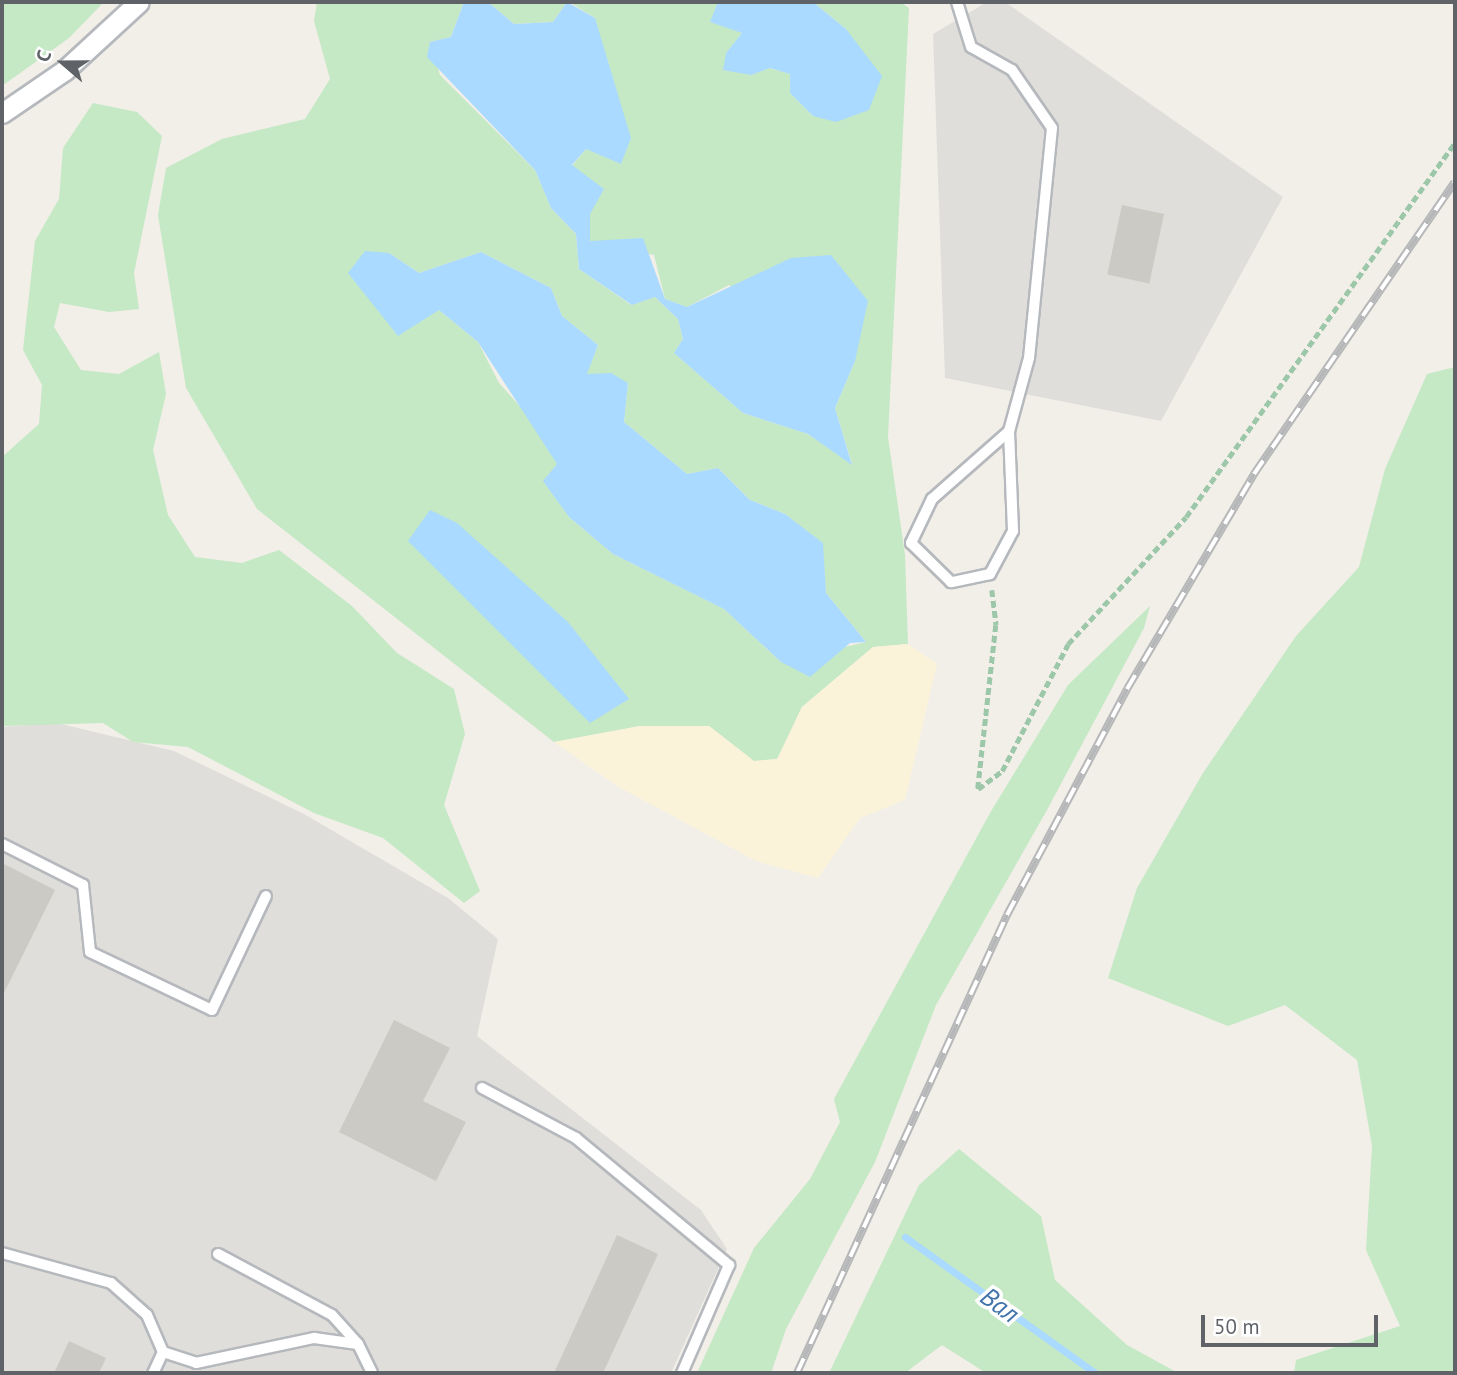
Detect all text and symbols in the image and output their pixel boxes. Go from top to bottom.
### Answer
north arrow [28,28,98,98]
text: С [30,47,56,65]
water label: Вал [975,1281,1025,1329]
scale bar [1205,1302,1382,1346]
text: 50 m [1214,1313,1260,1340]

